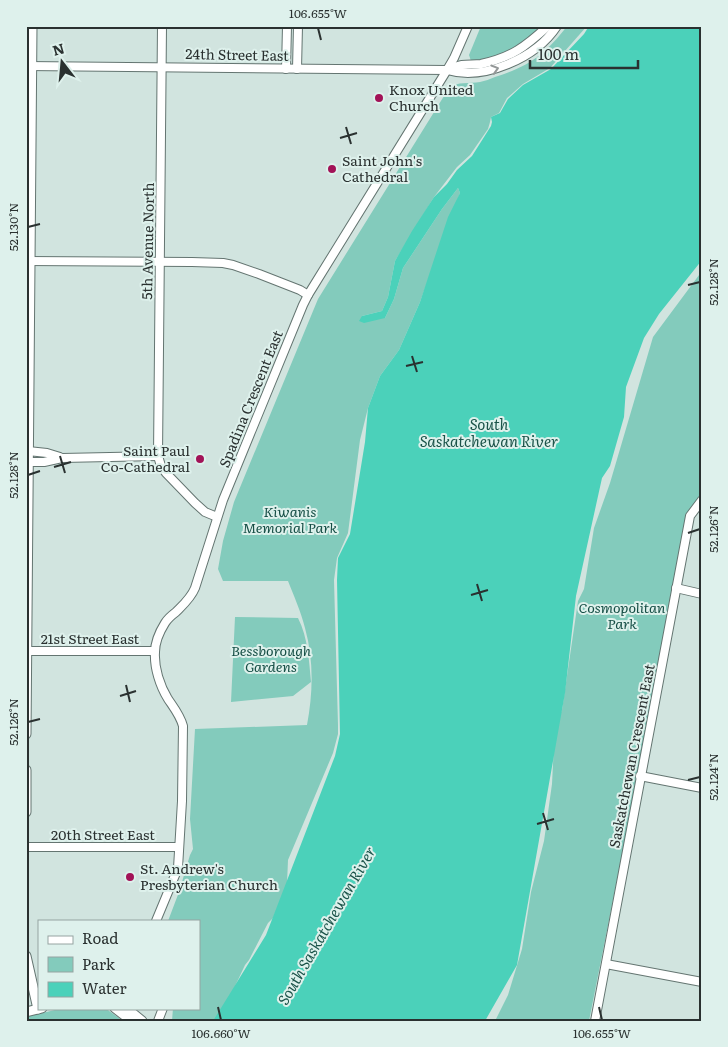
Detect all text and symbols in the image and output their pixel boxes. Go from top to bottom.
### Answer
text: 106.655°W [289,4,347,22]
text: N [50,37,67,60]
north arrow [38,38,88,88]
scale bar [530,38,638,70]
text: 100 m [538,42,579,65]
street label: 24th Street East [185,43,289,65]
one-way arrow [490,64,498,74]
place label: Knox United Church [389,79,474,115]
marker: Knox United Church [373,92,385,104]
place label: Saint John's Cathedral [342,150,422,186]
marker: Saint John's Cathedral [326,163,338,175]
street label: 5th Avenue North [136,182,158,300]
text: 52.130°N [4,203,22,251]
text: 52.128°N [704,258,722,306]
street label: Spadina Crescent East [213,327,287,470]
water label: South Saskatchewan River [420,412,558,452]
place label: Saint Paul Co-Cathedral [101,440,190,476]
text: 52.128°N [4,451,22,499]
marker: Saint Paul Co-Cathedral [194,453,206,465]
park label: Kiwanis Memorial Park [243,501,337,537]
text: 52.126°N [704,505,722,553]
park label: Cosmopolitan Park [579,597,666,633]
street label: 21st Street East [41,628,140,648]
park label: Bessborough Gardens [231,640,312,676]
street label: Saskatchewan Crescent East [603,662,659,849]
text: 52.126°N [4,698,22,746]
text: 52.124°N [704,753,722,801]
street label: 20th Street East [51,824,155,844]
water label: South Saskatchewan River [271,842,381,1009]
place label: St. Andrew's Presbyterian Church [140,858,278,894]
marker: St. Andrew's Presbyterian Church [124,871,136,883]
legend [38,920,200,1010]
text: Road [82,926,118,949]
text: Park [82,952,116,975]
text: Water [82,976,127,999]
text: 106.660°W [191,1024,251,1042]
text: 106.655°W [573,1024,631,1042]

